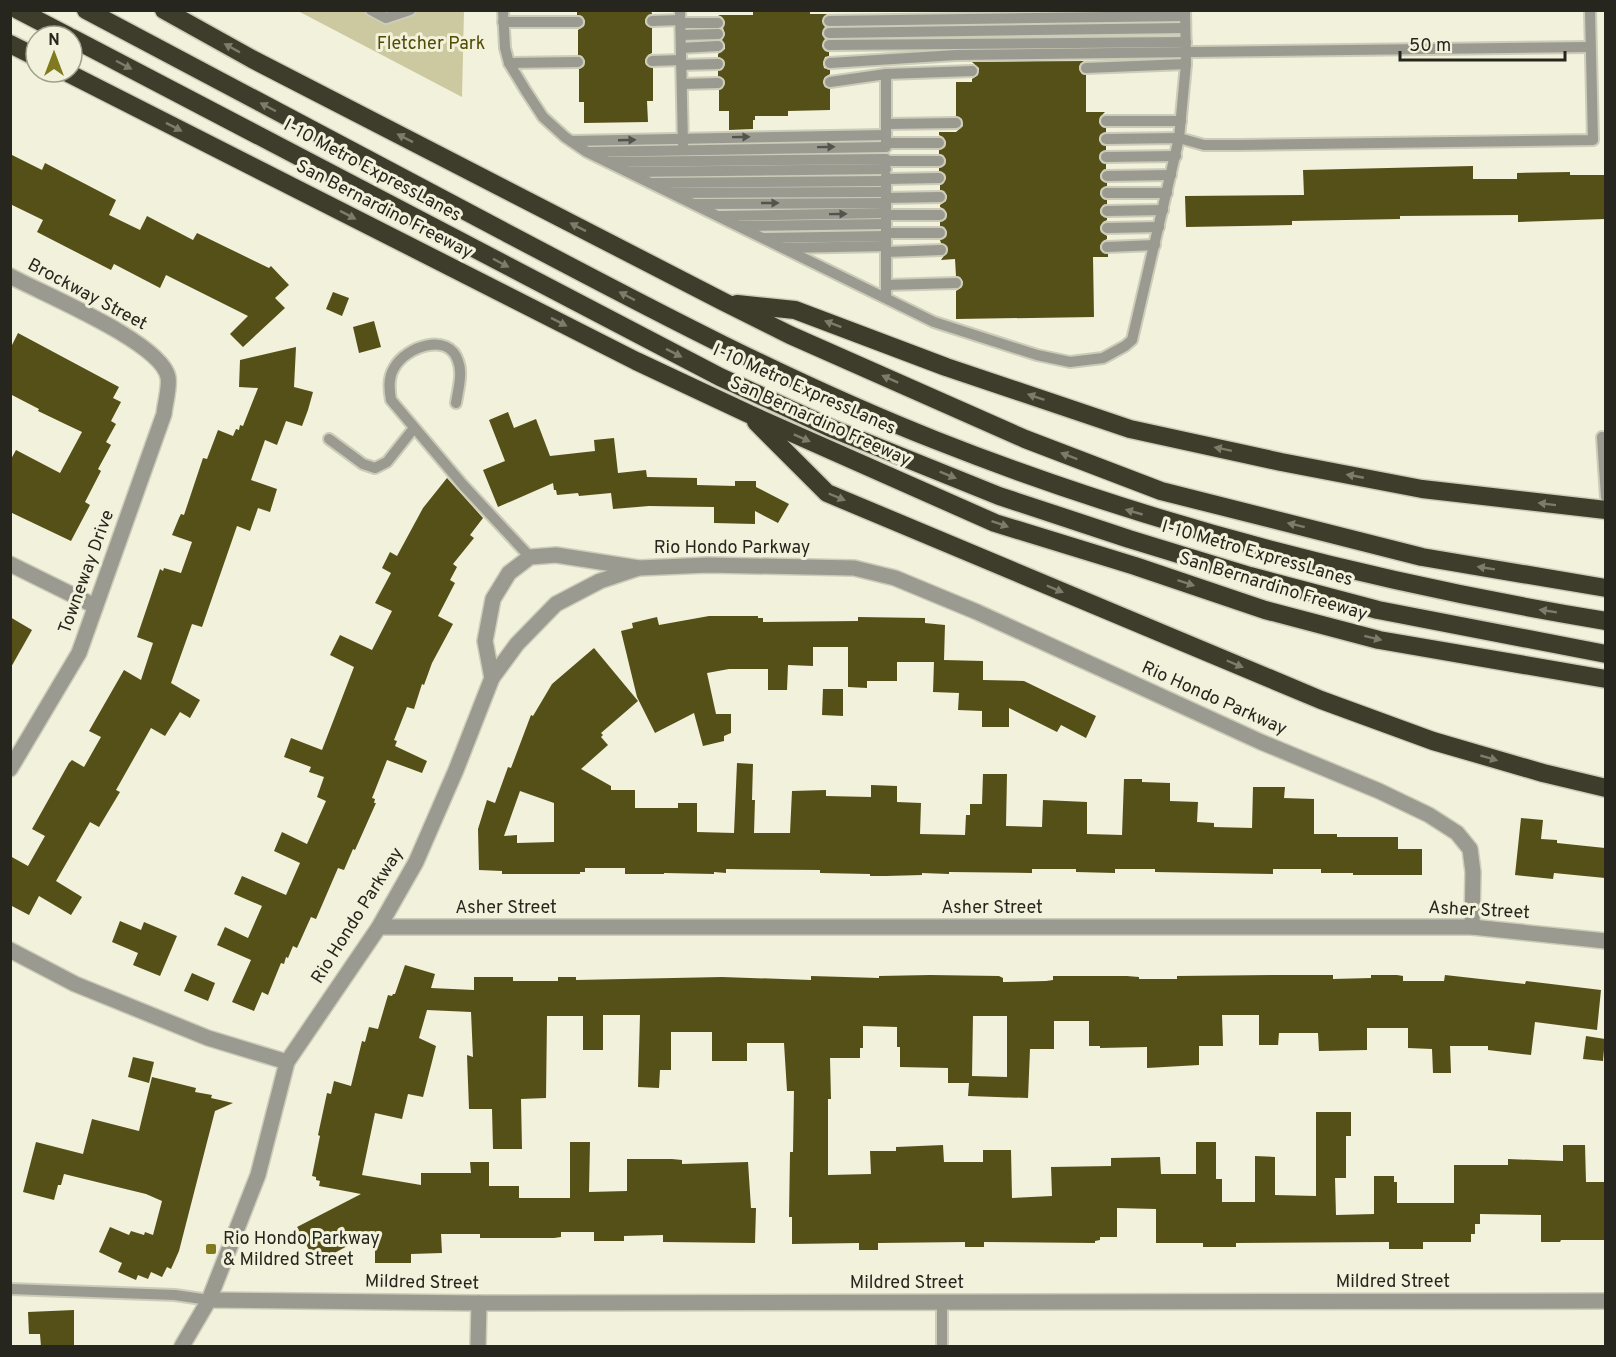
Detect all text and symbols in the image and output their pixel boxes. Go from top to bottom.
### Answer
north arrow [24,24,84,84]
scale bar [1400,24,1565,62]
text: N [48,31,60,51]
park label: Fletcher Park [377,33,485,56]
text: 50 m [1409,35,1451,58]
one-way arrow [223,43,240,53]
one-way arrow [116,60,133,70]
one-way arrow [260,102,277,112]
street label: I-10 Metro ExpressLanes [279,114,465,228]
one-way arrow [166,122,183,132]
one-way arrow [732,132,751,142]
one-way arrow [396,133,413,143]
one-way arrow [617,135,636,144]
one-way arrow [816,143,835,152]
street label: San Bernardino Freeway [291,155,477,265]
one-way arrow [761,199,780,208]
one-way arrow [828,209,847,219]
one-way arrow [340,210,357,220]
one-way arrow [570,222,587,232]
street label: Brockway Street [23,254,151,336]
one-way arrow [493,258,510,268]
one-way arrow [618,291,635,301]
one-way arrow [551,317,568,327]
one-way arrow [823,319,841,329]
street label: I-10 Metro ExpressLanes [709,339,899,441]
one-way arrow [666,348,683,358]
street label: San Bernardino Freeway [726,372,914,472]
one-way arrow [881,374,899,384]
one-way arrow [1027,392,1045,401]
one-way arrow [794,433,812,443]
one-way arrow [1214,444,1233,453]
one-way arrow [1060,450,1078,460]
one-way arrow [939,471,957,480]
one-way arrow [1345,471,1364,480]
one-way arrow [828,492,846,502]
one-way arrow [1538,499,1557,508]
street label: Towneway Drive [54,507,120,637]
one-way arrow [1125,507,1143,516]
street label: I-10 Metro ExpressLanes [1159,516,1355,592]
one-way arrow [991,520,1009,530]
one-way arrow [1286,520,1305,530]
street label: Rio Hondo Parkway [654,537,810,560]
street label: San Bernardino Freeway [1176,547,1370,627]
one-way arrow [1476,563,1495,572]
one-way arrow [1177,579,1195,588]
one-way arrow [1047,584,1065,594]
one-way arrow [1538,607,1557,616]
one-way arrow [1364,634,1382,644]
street label: Rio Hondo Parkway [1138,657,1290,741]
one-way arrow [1226,660,1244,669]
one-way arrow [1480,753,1498,763]
street label: Rio Hondo Parkway [307,843,409,989]
street label: Asher Street [455,897,557,920]
street label: Asher Street [941,897,1043,920]
street label: Asher Street [1428,897,1530,925]
place label: Rio Hondo Parkway & Mildred Street [223,1228,380,1272]
marker: Rio Hondo Parkway & Mildred Street [204,1242,218,1256]
street label: Mildred Street [365,1271,479,1295]
street label: Mildred Street [1336,1271,1450,1294]
street label: Mildred Street [850,1272,964,1295]

